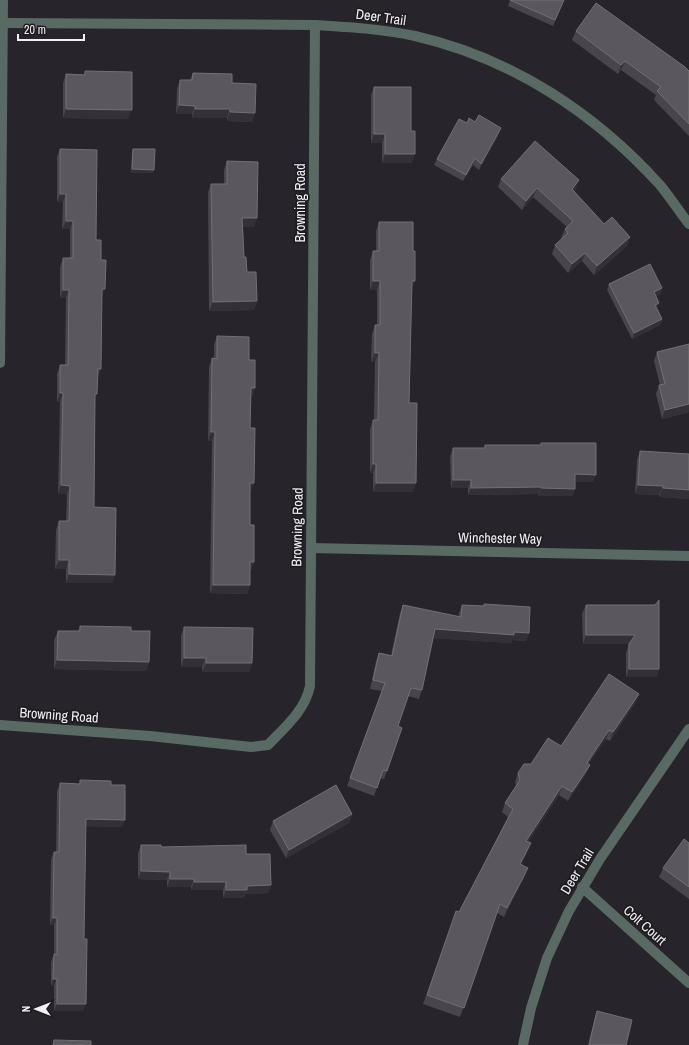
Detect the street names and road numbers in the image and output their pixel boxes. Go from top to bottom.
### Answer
street label: Deer Trail [355,5,407,29]
street label: Browning Road [291,163,309,243]
street label: Browning Road [287,487,307,567]
street label: Winchester Way [458,528,542,548]
street label: Browning Road [19,703,99,727]
street label: Deer Trail [556,845,598,897]
street label: Colt Court [620,901,670,949]

